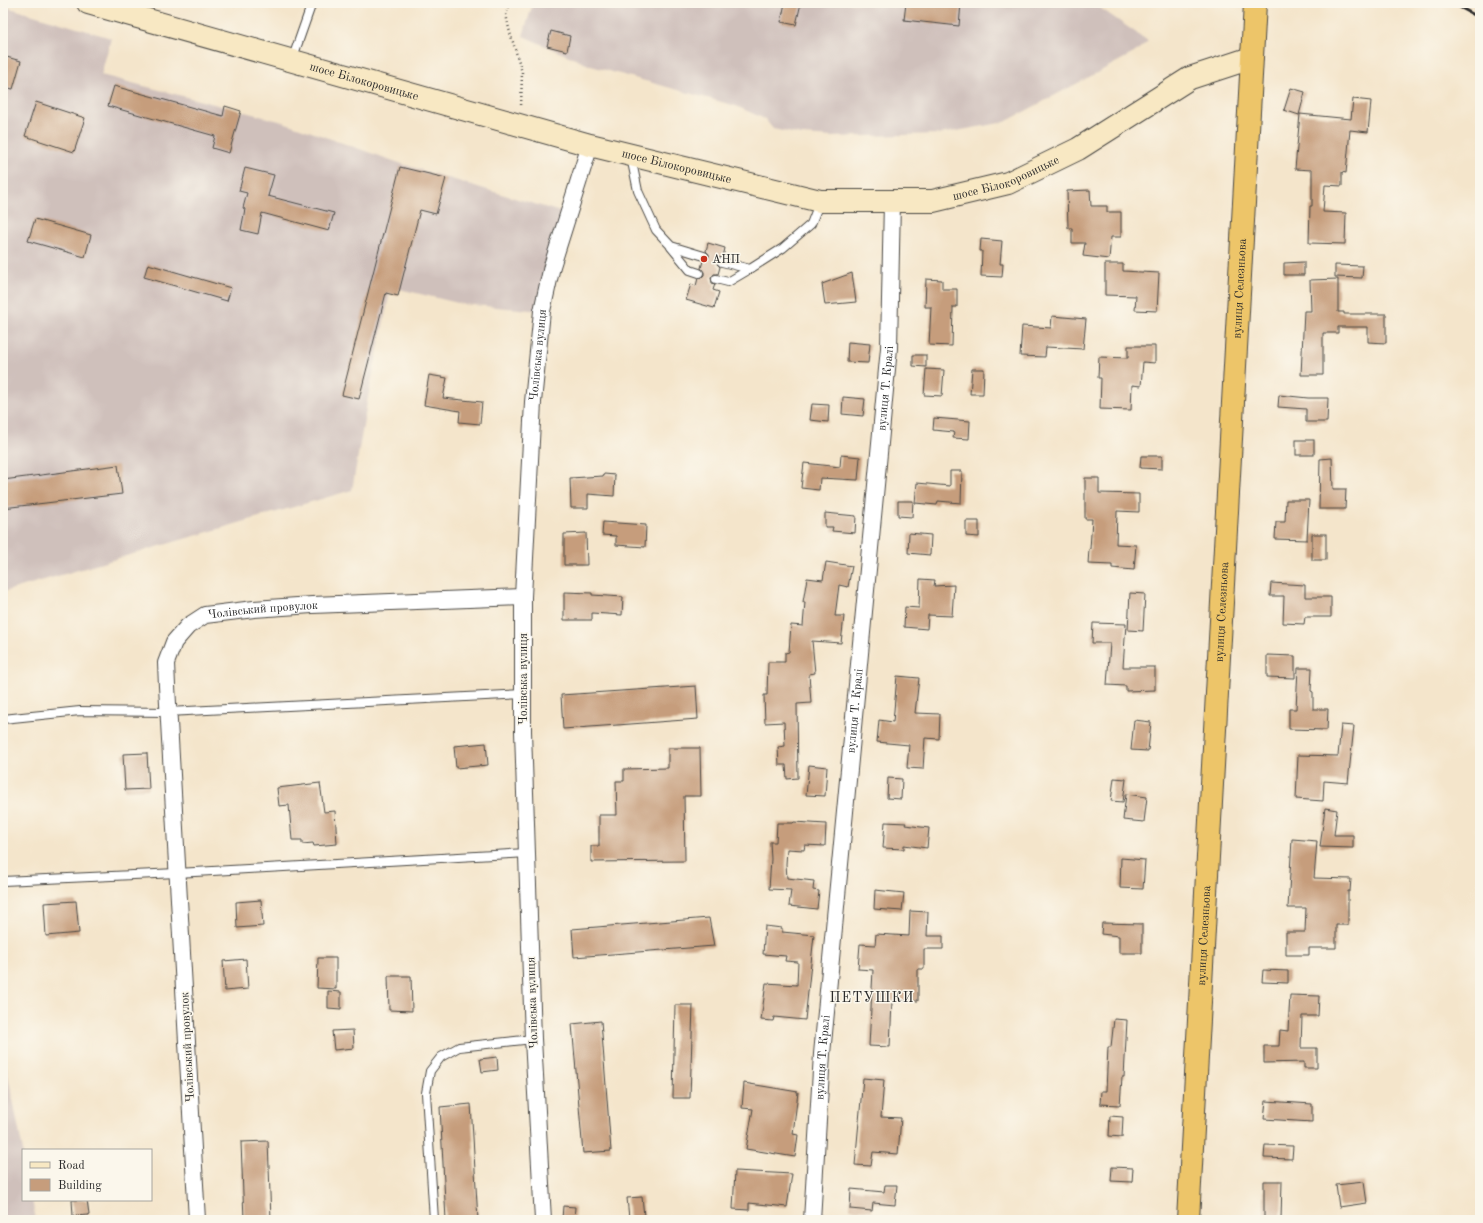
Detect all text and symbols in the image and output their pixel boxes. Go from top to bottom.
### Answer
street label: шосе Білокоровицьке [308,61,420,103]
street label: шосе Білокоровицьке [620,148,733,186]
street label: шосе Білокоровицьке [952,154,1062,203]
street label: вулиця Селезньова [1232,238,1249,339]
marker: АНП [699,254,709,264]
place label: АНП [712,254,740,266]
street label: Чолівська вулиця [528,309,549,401]
street label: вулиця Т. Кралі [876,346,896,431]
street label: вулиця Селезньова [1214,561,1231,662]
street label: Чолівський провулок [207,600,318,622]
street label: Чолівська вулиця [517,633,530,725]
street label: вулиця Т. Кралі [846,668,866,754]
street label: вулиця Селезньова [1196,885,1213,986]
street label: Чолівська вулиця [524,957,541,1049]
street label: Чолівський провулок [178,991,197,1102]
district label: ПЕТУШКИ [830,991,914,1005]
street label: вулиця Т. Кралі [814,1014,833,1100]
legend [22,1149,152,1201]
text: Road [58,1160,85,1172]
text: Building [58,1180,102,1192]

